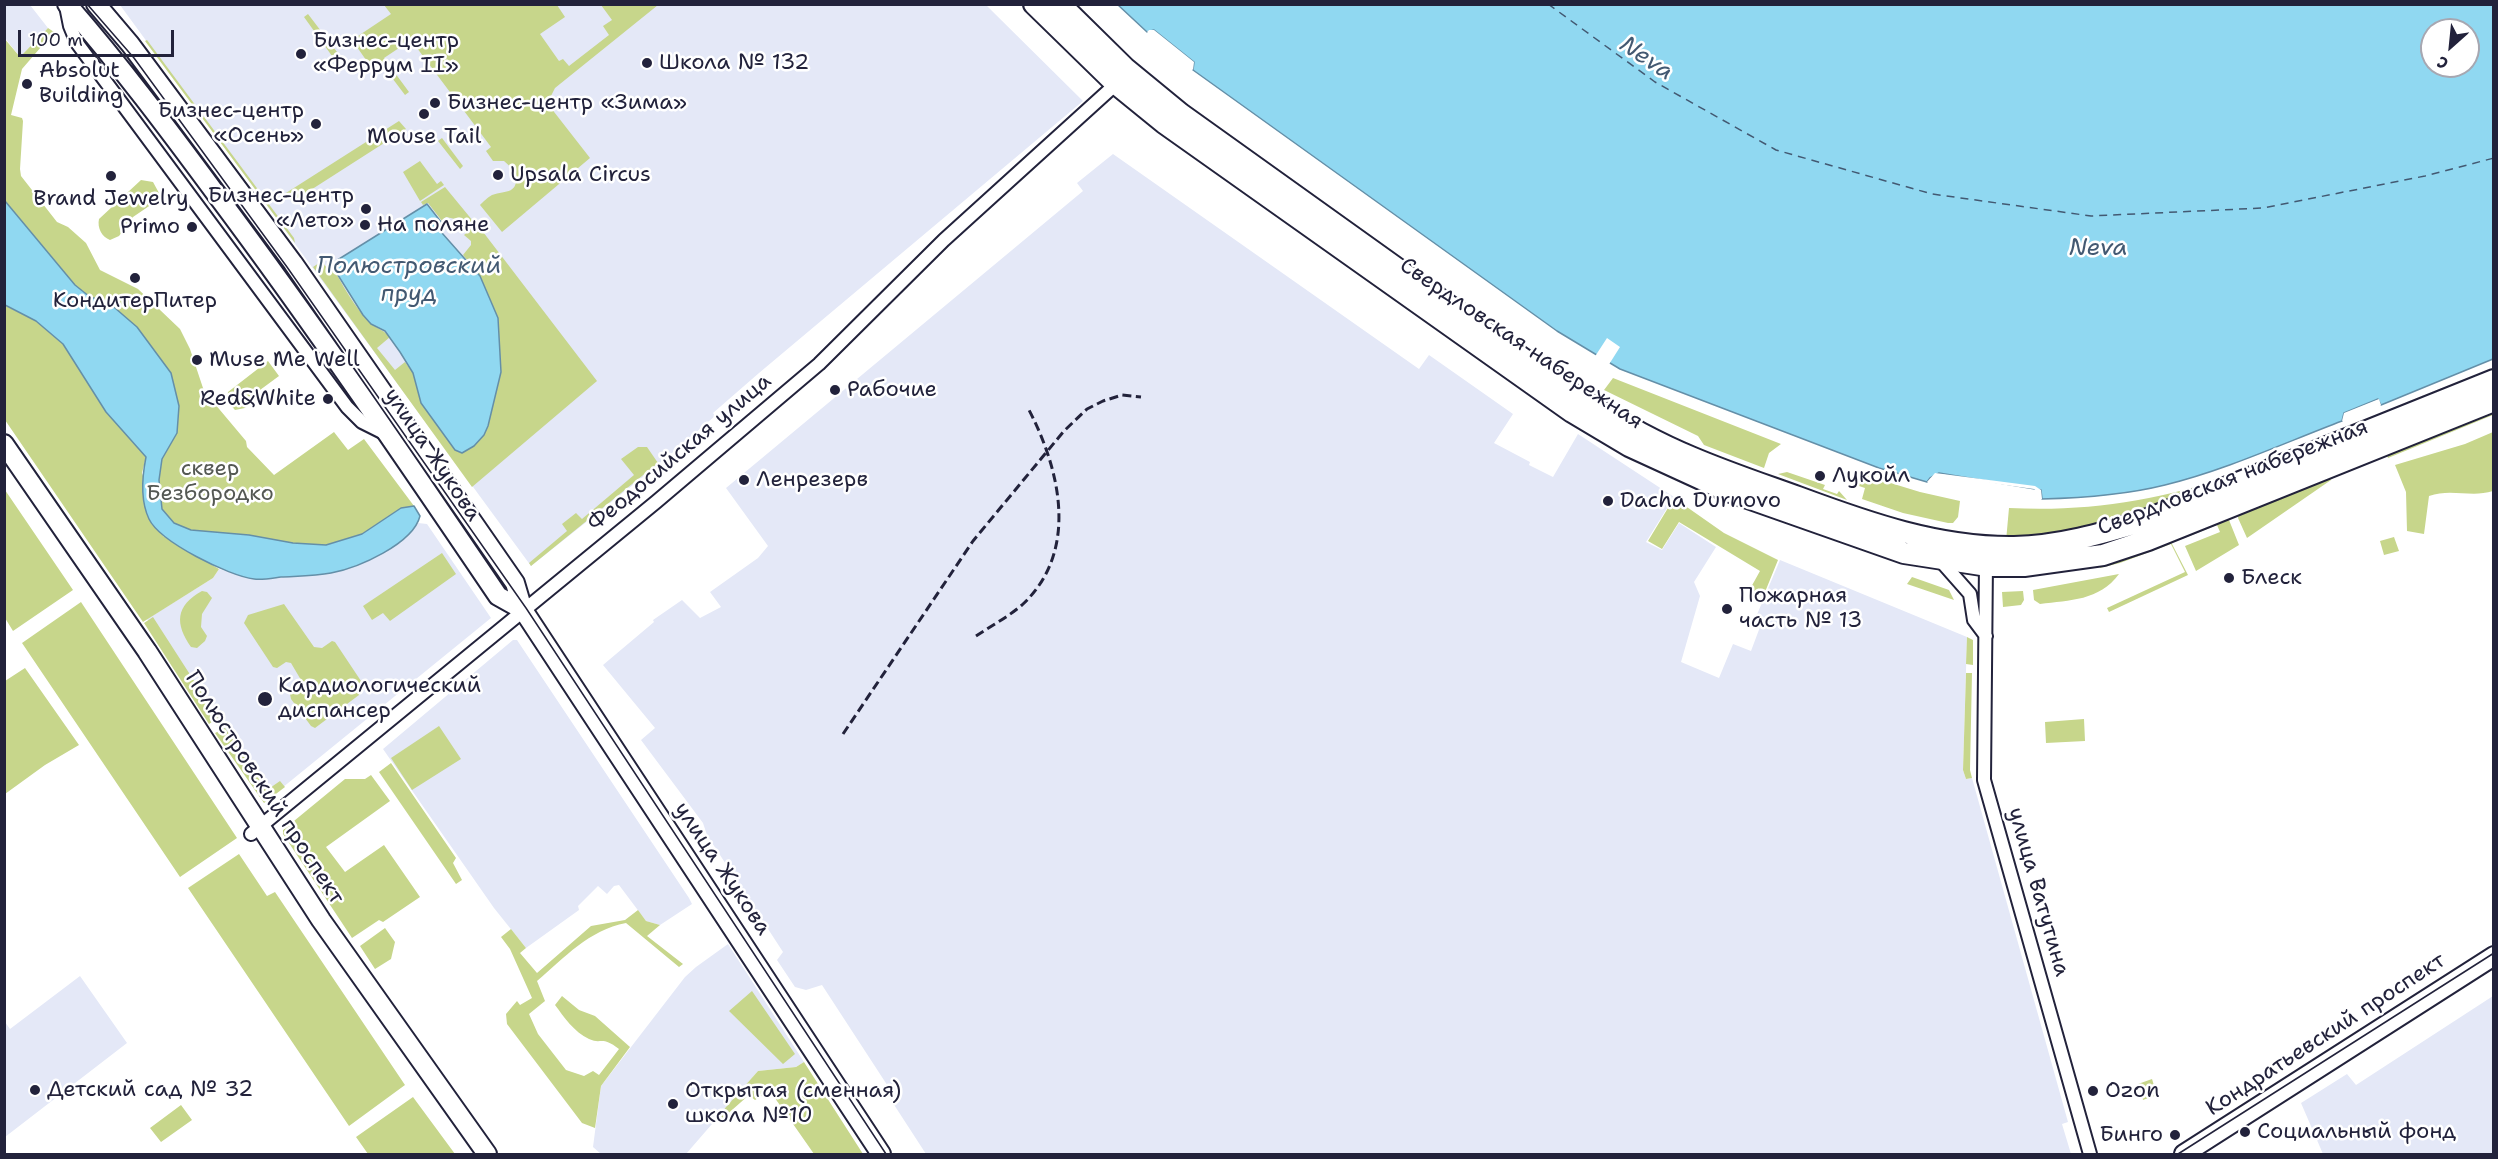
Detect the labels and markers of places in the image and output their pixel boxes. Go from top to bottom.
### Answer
place label: Бизнес-центр «Феррум II» [313,28,459,80]
marker: Бизнес-центр «Феррум II» [294,47,308,61]
place label: Школа № 132 [659,50,809,76]
marker: Школа № 132 [640,56,654,70]
place label: Absolut Building [39,58,123,110]
marker: Absolut Building [20,77,34,91]
place label: Бизнес-центр «Зима» [447,90,687,116]
marker: Бизнес-центр «Зима» [428,96,442,110]
place label: Бизнес-центр «Осень» [158,98,304,150]
marker: Mouse Tail [417,107,431,121]
marker: Бизнес-центр «Осень» [309,117,323,131]
place label: Mouse Tail [367,124,481,150]
place label: Upsala Circus [510,162,651,188]
marker: Upsala Circus [491,168,505,182]
marker: Brand Jewelry [104,169,118,183]
place label: Бизнес-центр «Лето» [208,183,354,234]
place label: Brand Jewelry [33,186,189,212]
marker: Бизнес-центр «Лето» [359,202,373,216]
place label: На поляне [377,212,489,238]
place label: Primo [120,214,180,240]
marker: На поляне [358,218,372,232]
marker: Primo [185,220,199,234]
marker: КондитерПитер [128,271,142,285]
place label: КондитерПитер [53,288,217,314]
place label: Muse Me Well [209,347,360,373]
marker: Muse Me Well [190,353,204,367]
place label: Рабочие [847,377,937,403]
marker: Рабочие [828,383,842,397]
place label: Red&White [200,386,316,412]
marker: Red&White [321,392,335,406]
place label: Лукойл [1832,463,1910,489]
place label: Ленрезерв [756,467,868,493]
marker: Лукойл [1813,469,1827,483]
marker: Ленрезерв [737,473,751,487]
place label: Dacha Durnovo [1620,488,1781,514]
marker: Dacha Durnovo [1601,494,1615,508]
place label: Блеск [2241,565,2302,591]
marker: Блеск [2222,571,2236,585]
place label: Пожарная часть № 13 [1739,583,1862,634]
marker: Пожарная часть № 13 [1720,602,1734,616]
place label: Кардиологический диспансер [278,673,481,724]
marker: Кардиологический диспансер [256,690,274,708]
place label: Детский сад № 32 [47,1077,254,1103]
place label: Открытая (сменная) школа №10 [685,1078,901,1130]
place label: Ozon [2105,1078,2160,1104]
marker: Детский сад № 32 [28,1083,42,1097]
marker: Ozon [2086,1084,2100,1098]
marker: Открытая (сменная) школа №10 [666,1097,680,1111]
place label: Социальный фонд [2257,1119,2456,1145]
place label: Бинго [2099,1122,2163,1148]
marker: Социальный фонд [2238,1125,2252,1139]
marker: Бинго [2168,1128,2182,1142]

